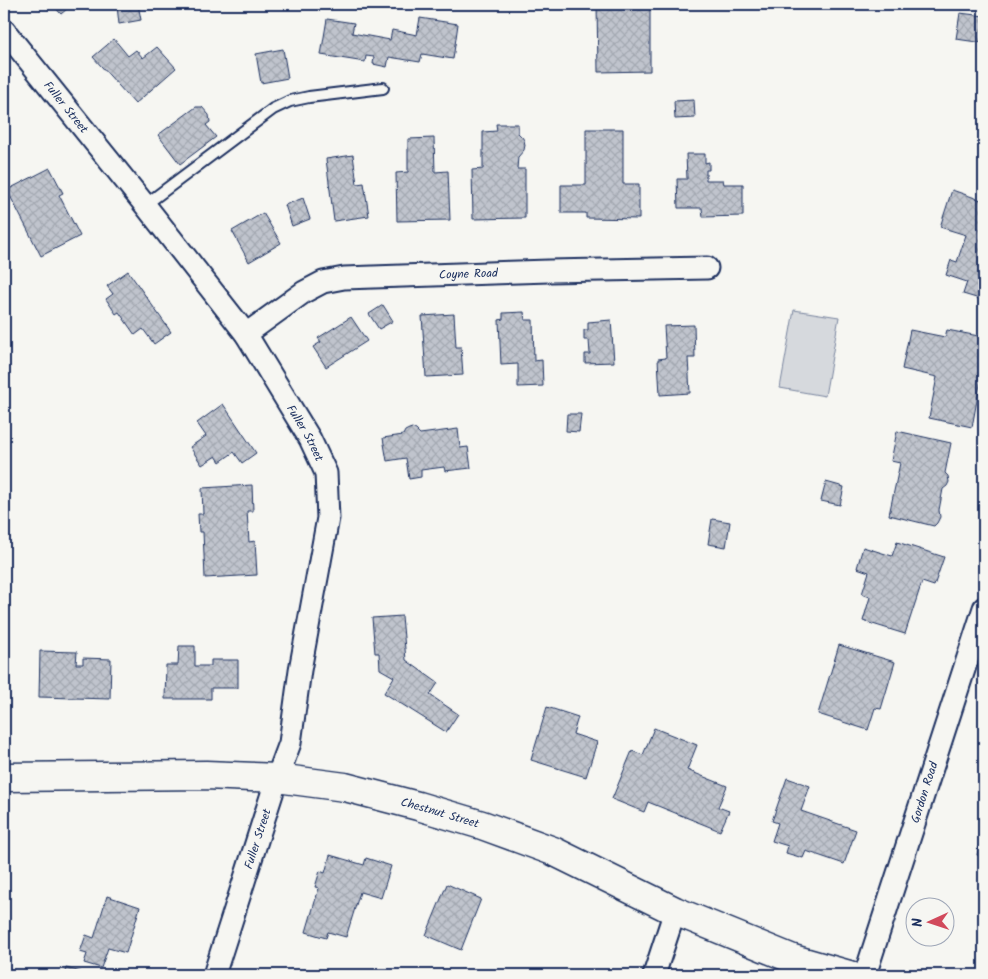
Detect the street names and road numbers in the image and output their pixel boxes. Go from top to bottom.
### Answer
street label: Fuller Street [39,77,93,138]
street label: Coyne Road [439,263,499,284]
street label: Fuller Street [282,401,329,465]
street label: Gordon Road [905,758,943,826]
street label: Chestnut Street [399,792,482,833]
street label: Fuller Street [239,806,277,872]

